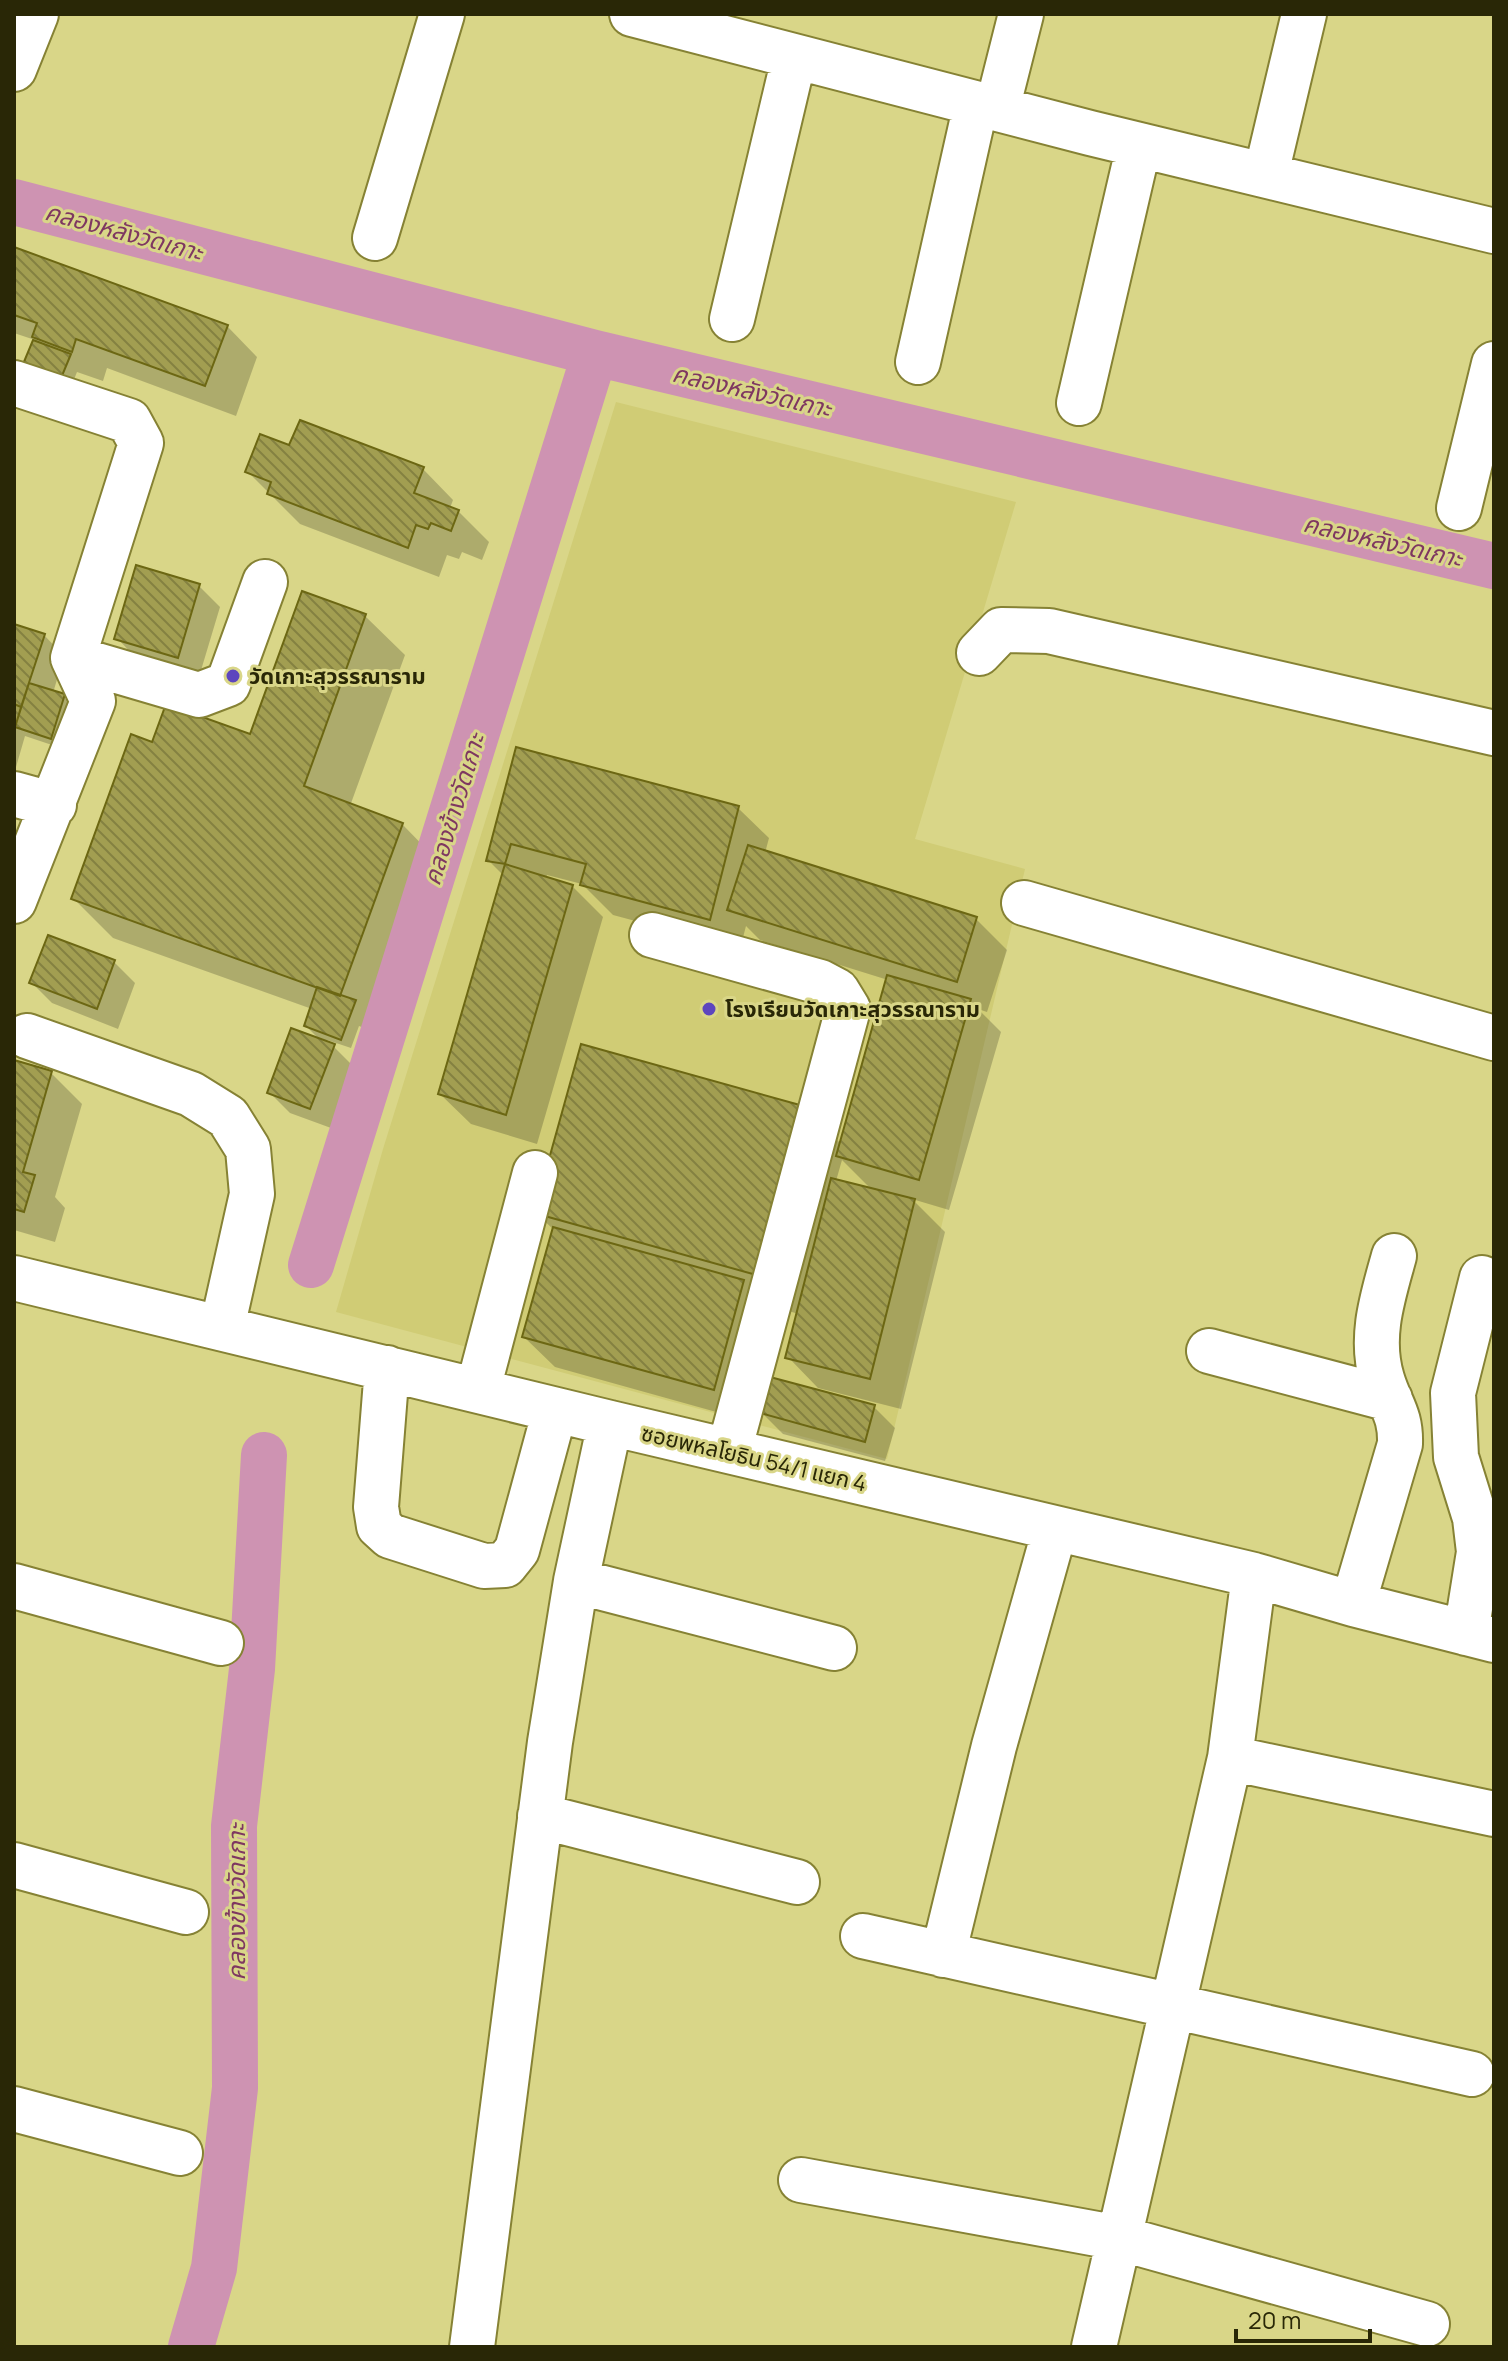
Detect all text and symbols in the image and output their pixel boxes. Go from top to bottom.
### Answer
water label: คลองหลังวัดเกาะ [42,194,208,268]
water label: คลองหลังวัดเกาะ [670,356,836,425]
water label: คลองหลังวัดเกาะ [1301,506,1467,575]
place label: วัดเกาะสุวรรณาราม [249,661,426,691]
marker: วัดเกาะสุวรรณาราม [224,667,242,685]
water label: คลองข้างวัดเกาะ [414,727,492,889]
place label: โรงเรียนวัดเกาะสุวรรณาราม [725,994,980,1024]
marker: โรงเรียนวัดเกาะสุวรรณาราม [700,1000,718,1018]
street label: ซอยพหลโยธิน 54/1 แยก 4 [638,1417,870,1499]
water label: คลองข้างวัดเกาะ [219,1822,252,1980]
scale bar [1236,2293,1370,2343]
text: 20 m [1248,2303,1301,2336]

